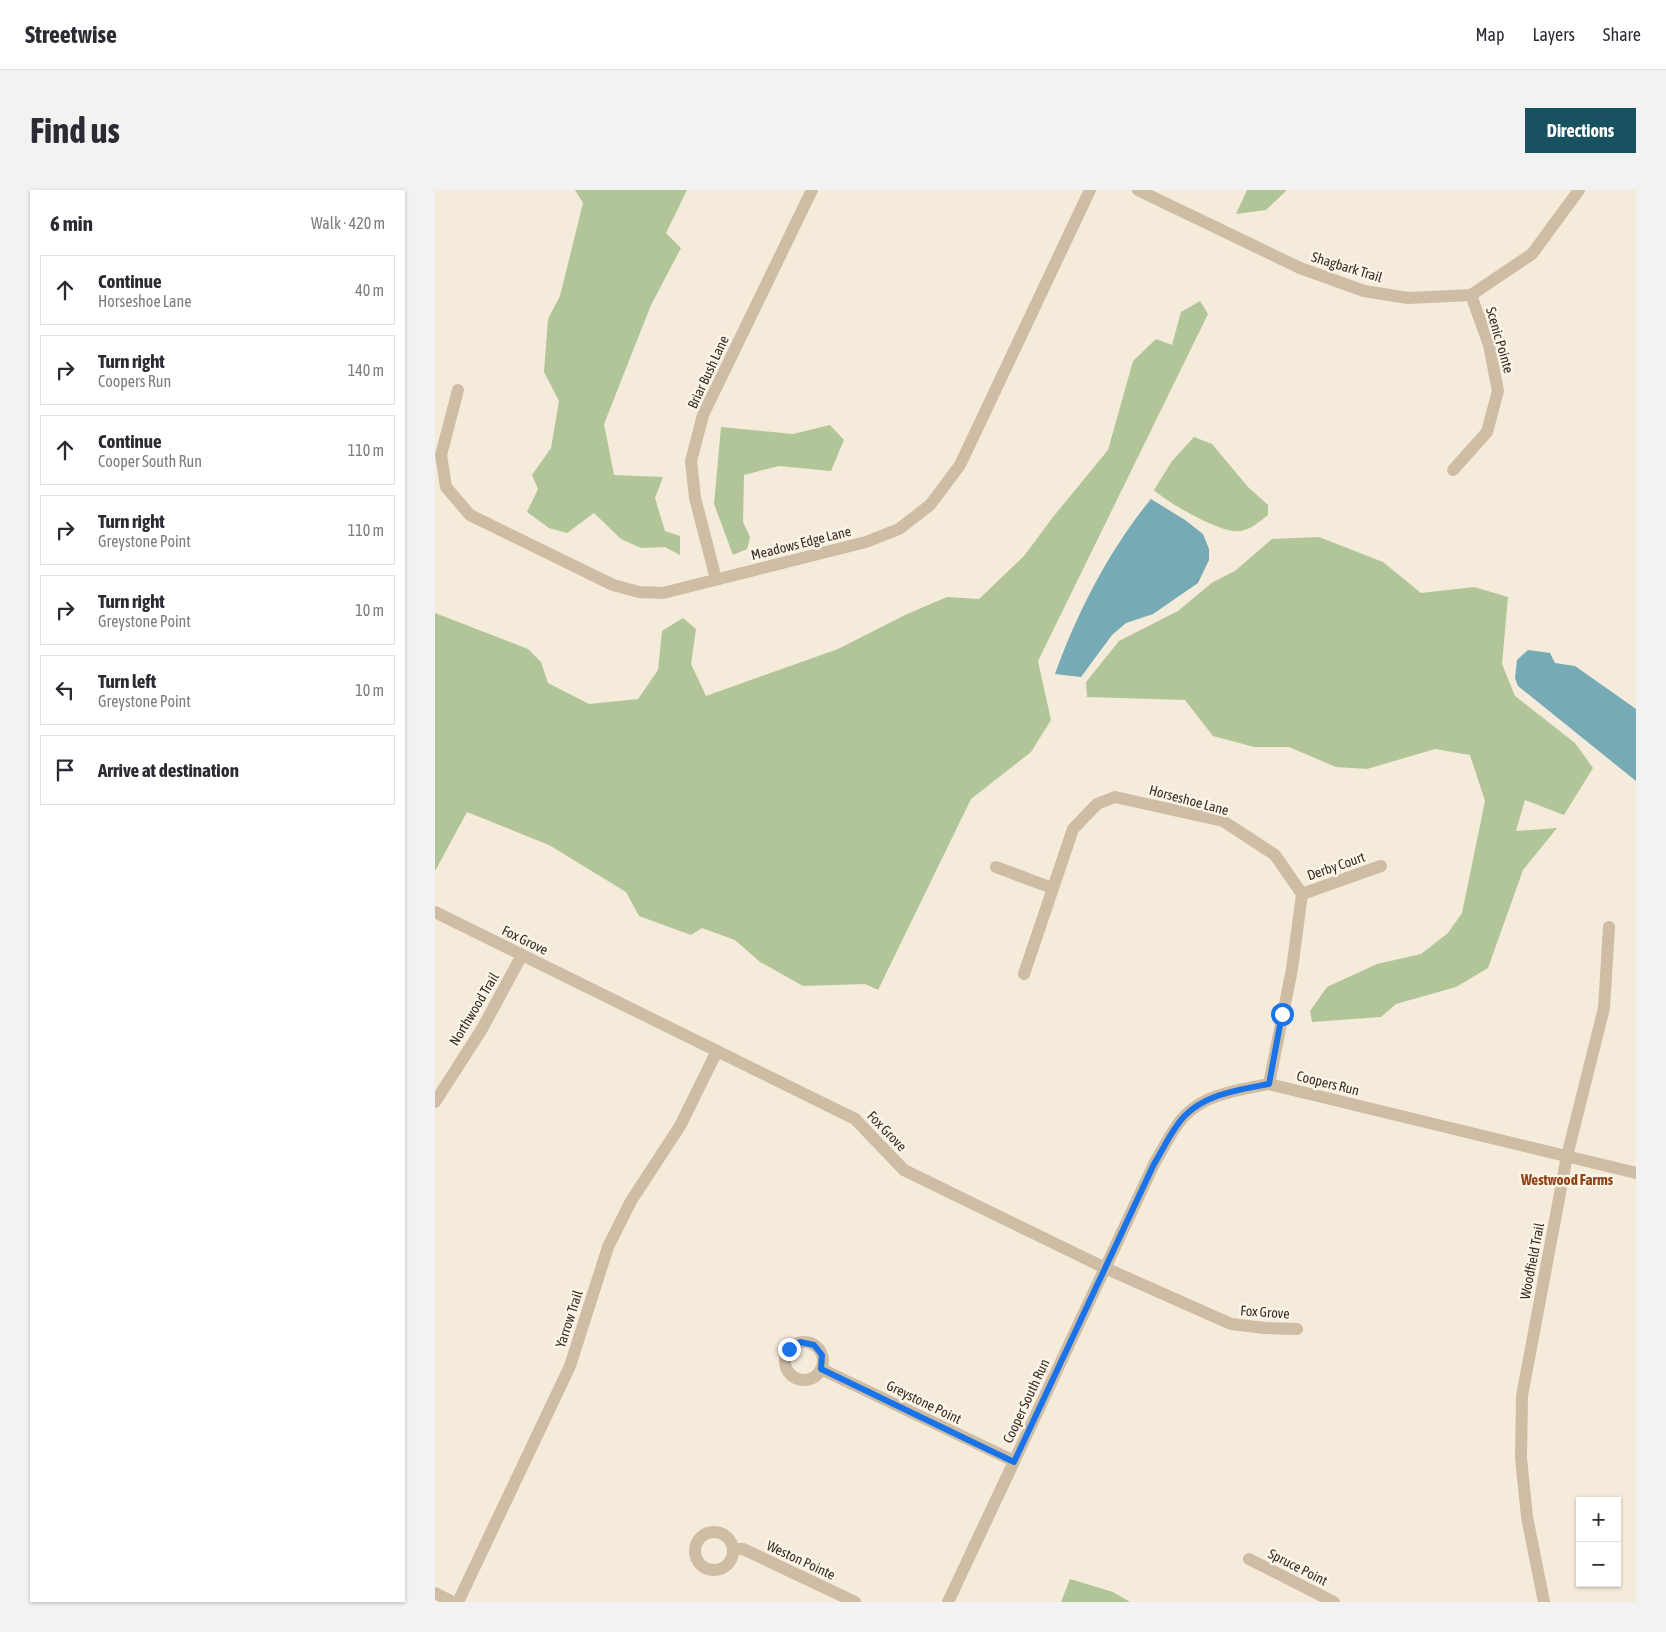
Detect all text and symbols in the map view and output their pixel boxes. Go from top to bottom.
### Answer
text: Streetwise [25,21,117,48]
text: Map [1475,24,1504,45]
text: Layers [1532,24,1575,45]
text: Share [1603,24,1641,45]
button: Directions [1525,108,1636,153]
text: Find us [30,110,120,150]
text: 6 min [50,211,93,235]
text: Walk · 420 m [311,214,385,232]
street label: Shagbark Trail [1310,249,1385,285]
text: Continue [98,270,162,292]
icon: ahead [51,276,79,304]
text: 40 m [355,281,384,299]
text: Horseshoe Lane [98,292,192,310]
street label: Scenic Pointe [1483,305,1517,375]
street label: Briar Bush Lane [684,333,732,411]
text: Turn right [98,350,165,372]
icon: right [51,356,79,384]
text: 140 m [348,361,384,379]
text: Coopers Run [98,372,171,390]
text: Continue [98,430,162,452]
icon: ahead [51,436,79,464]
text: 110 m [348,441,384,459]
text: Cooper South Run [98,452,202,470]
text: Turn right [98,510,165,532]
icon: right [51,516,79,544]
text: 110 m [348,521,384,539]
street label: Meadows Edge Lane [749,523,853,563]
text: Greystone Point [98,532,191,550]
text: Turn right [98,590,165,612]
icon: right [51,596,79,624]
text: 10 m [355,601,384,619]
text: Greystone Point [98,612,191,630]
text: Turn left [98,670,156,692]
icon: left [51,676,79,704]
text: 10 m [355,681,384,699]
text: Greystone Point [98,692,191,710]
icon: arrive [51,756,79,784]
text: Arrive at destination [98,759,239,781]
street label: Horseshoe Lane [1147,782,1231,818]
street label: Derby Court [1305,849,1367,883]
street label: Fox Grove [499,922,551,958]
street label: Northwood Trail [446,969,502,1048]
route start [1271,1003,1294,1026]
street label: Coopers Run [1295,1067,1361,1099]
street label: Fox Grove [864,1108,910,1154]
district label: Westwood Farms [1520,1171,1614,1188]
street label: Woodfield Trail [1517,1221,1547,1301]
street label: Yarrow Trail [552,1288,586,1350]
street label: Fox Grove [1240,1302,1290,1322]
route end [778,1338,801,1361]
street label: Cooper South Run [1000,1356,1052,1446]
street label: Greystone Point [884,1377,964,1427]
map controls [1576,1497,1621,1587]
button: + [1576,1497,1621,1542]
street label: Weston Pointe [764,1537,838,1583]
button: − [1576,1542,1621,1587]
street label: Spruce Point [1266,1545,1330,1589]

